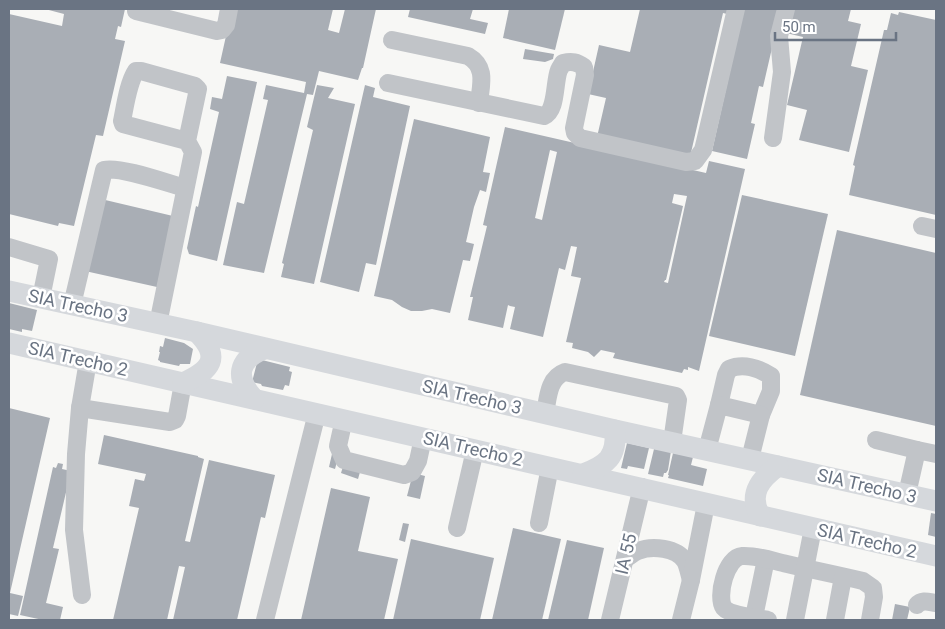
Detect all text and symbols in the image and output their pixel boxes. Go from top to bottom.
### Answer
scale bar [775,10,896,42]
text: 50 m [782,18,816,36]
street label: SIA Trecho 3 [26,285,130,326]
street label: SIA Trecho 2 [26,337,130,380]
street label: SIA Trecho 3 [420,375,524,418]
street label: SIA Trecho 2 [421,427,525,470]
street label: SIA Trecho 3 [815,464,919,507]
street label: SIA Trecho 2 [815,519,919,562]
street label: IA 55 [611,531,640,576]

